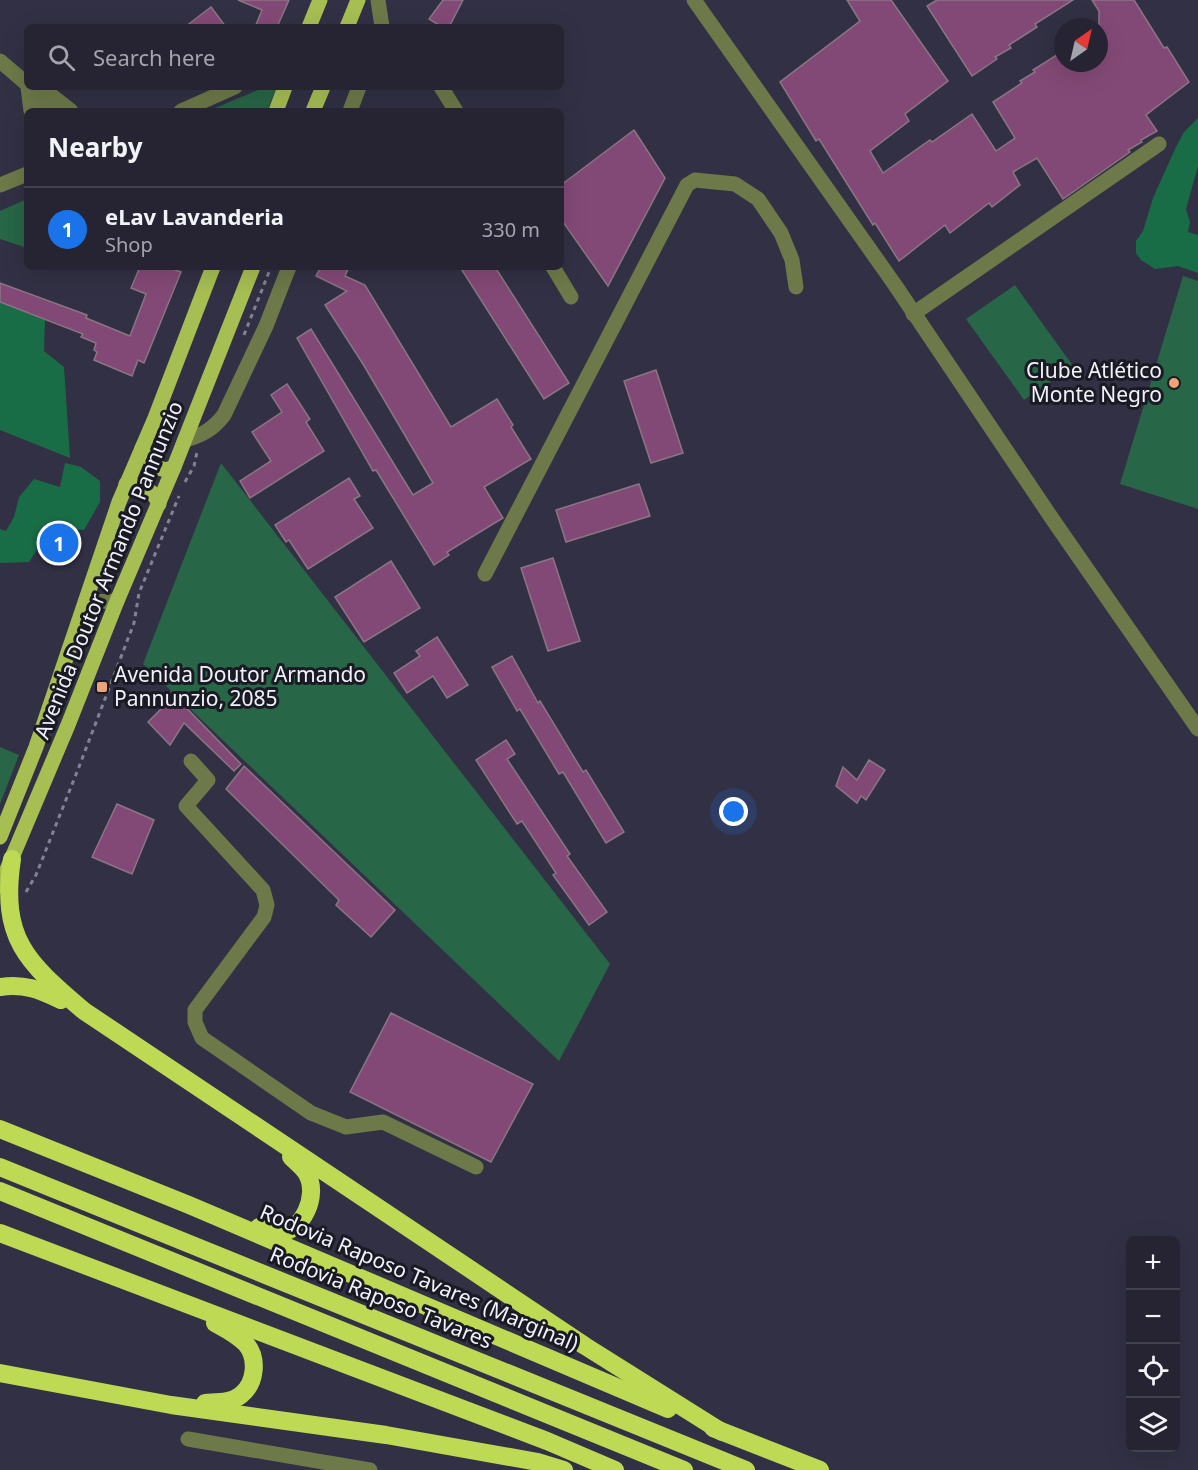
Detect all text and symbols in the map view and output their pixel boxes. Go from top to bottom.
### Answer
north arrow [1054,18,1108,72]
search box [24,24,564,90]
icon: search [45,41,78,74]
text: Search here [93,42,215,72]
text: Nearby [48,129,143,165]
text: eLav Lavanderia [105,201,284,231]
text: 1 [62,216,73,243]
text: 330 m [482,216,540,243]
text: Shop [105,231,153,258]
place label: Clube Atlético Monte Negro [1026,356,1162,408]
marker: Clube Atlético Monte Negro [1167,376,1181,390]
street label: Avenida Doutor Armando Pannunzio [27,397,189,743]
pin: 1 [40,520,78,566]
place label: Avenida Doutor Armando Pannunzio, 2085 [114,660,366,712]
marker: Avenida Doutor Armando Pannunzio, 2085 [95,680,109,694]
your location [719,797,748,826]
street label: Rodovia Raposo Tavares (Marginal) [256,1199,582,1357]
map controls [1126,1236,1180,1452]
button: + [1126,1236,1180,1290]
street label: Rodovia Raposo Tavares [266,1242,496,1354]
button: − [1126,1290,1180,1344]
button: locate [1126,1344,1180,1398]
button: layers [1126,1398,1180,1452]

